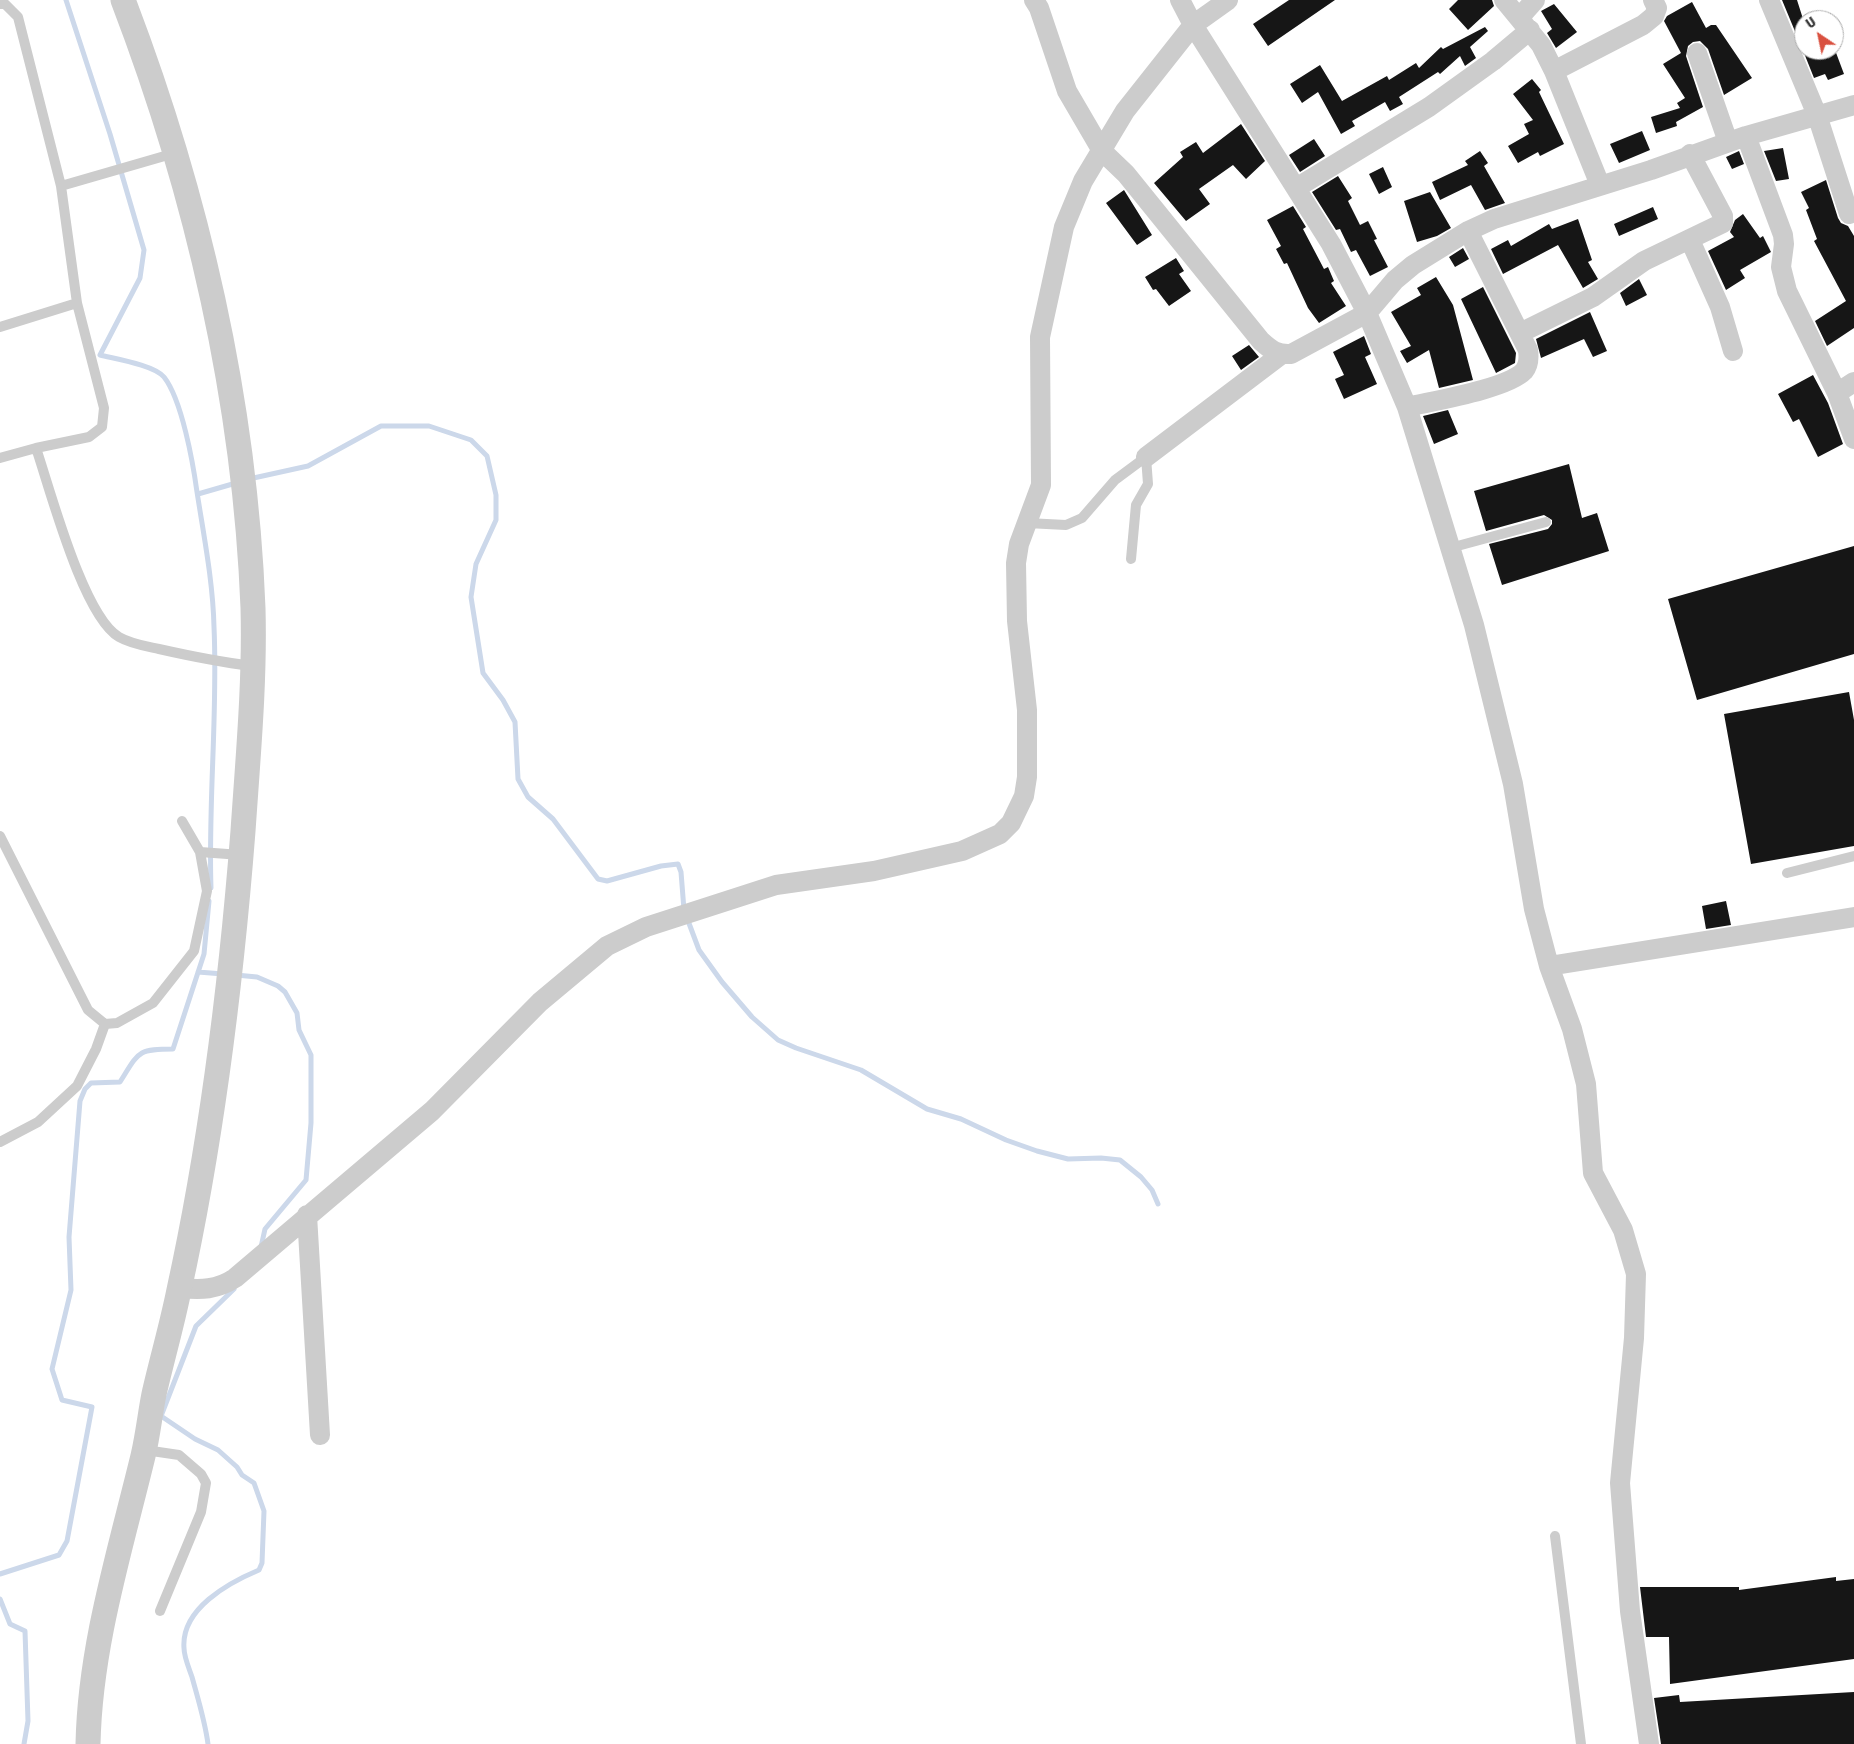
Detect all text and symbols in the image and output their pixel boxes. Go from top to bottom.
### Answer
north arrow [1794,10,1844,60]
text: U [1803,14,1819,32]

